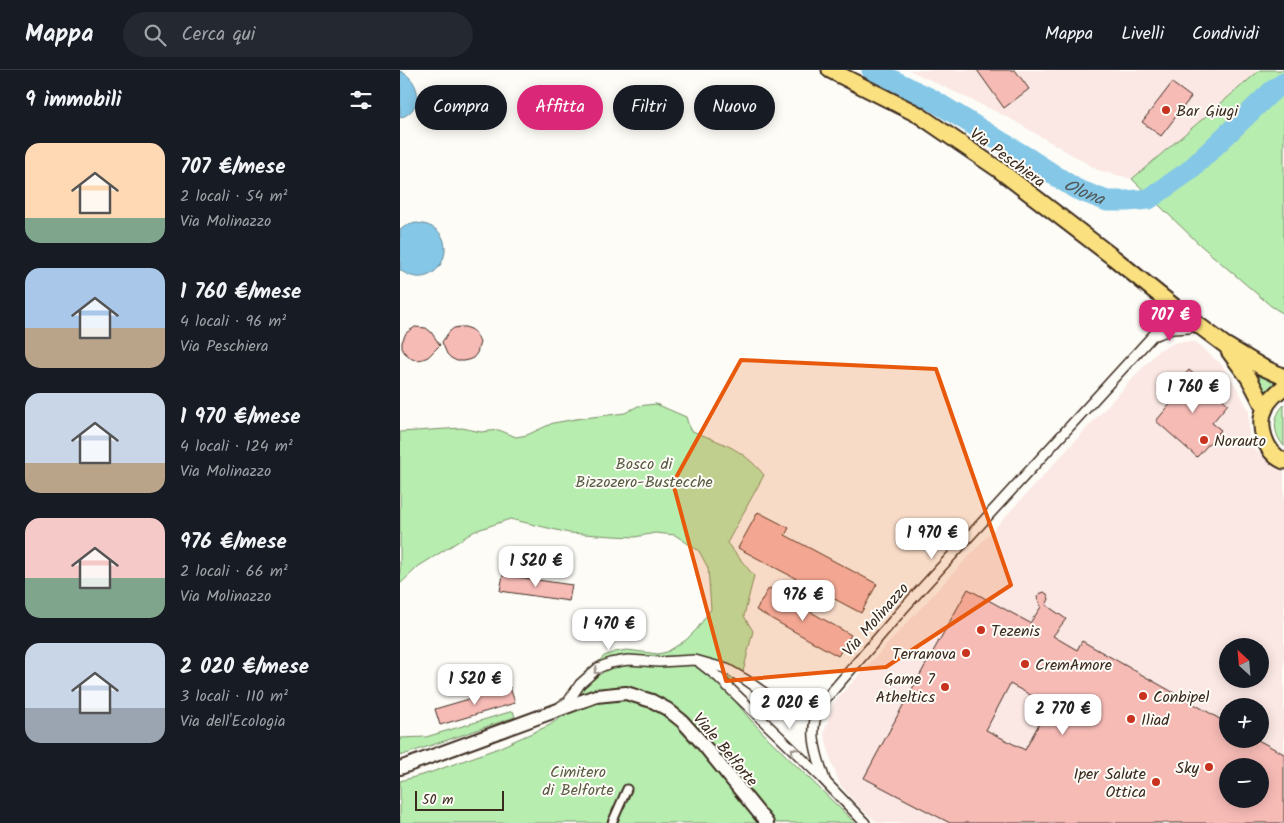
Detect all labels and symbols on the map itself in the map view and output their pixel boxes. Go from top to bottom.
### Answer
place label: Bar Giugi [1176,99,1239,124]
marker: Bar Giugi [1160,104,1172,116]
street label: Via Peschiera [964,122,1050,194]
water label: Olona [1057,171,1110,215]
pin: 707 € [1135,300,1205,342]
pin: 1 760 € [1147,372,1239,414]
place label: Norauto [1214,429,1266,454]
marker: Norauto [1198,434,1210,446]
park label: Bosco di Bizzozero-Bustecche [575,452,713,495]
pin: 1 970 € [886,518,978,560]
pin: 1 520 € [490,546,582,588]
street label: Via Molinazzo [837,577,915,663]
pin: 976 € [768,580,838,622]
pin: 1 470 € [563,608,655,651]
place label: Tezenis [991,619,1040,644]
marker: Tezenis [975,624,987,636]
north arrow [1219,638,1269,688]
place label: Terranova [892,642,956,667]
marker: Terranova [960,647,972,659]
place label: CremAmore [1035,653,1112,678]
marker: CremAmore [1019,658,1031,670]
pin: 1 520 € [429,664,521,706]
one-way arrow [593,665,603,674]
place label: Game 7 Atheltics [875,667,936,710]
marker: Game 7 Atheltics [939,681,951,693]
place label: Conbipel [1153,685,1209,710]
pin: 2 020 € [744,688,836,730]
marker: Conbipel [1137,690,1149,702]
pin: 2 770 € [1017,694,1109,736]
street label: Viale Belforte [686,707,764,793]
place label: Iliad [1141,708,1170,733]
marker: Iliad [1125,713,1137,725]
one-way arrow [791,748,800,757]
place label: Sky [1175,756,1199,781]
park label: Cimitero di Belforte [542,760,614,803]
marker: Sky [1203,761,1215,773]
place label: Iper Salute Ottica [1073,762,1146,805]
marker: Iper Salute Ottica [1150,776,1162,788]
scale bar [415,788,504,811]

